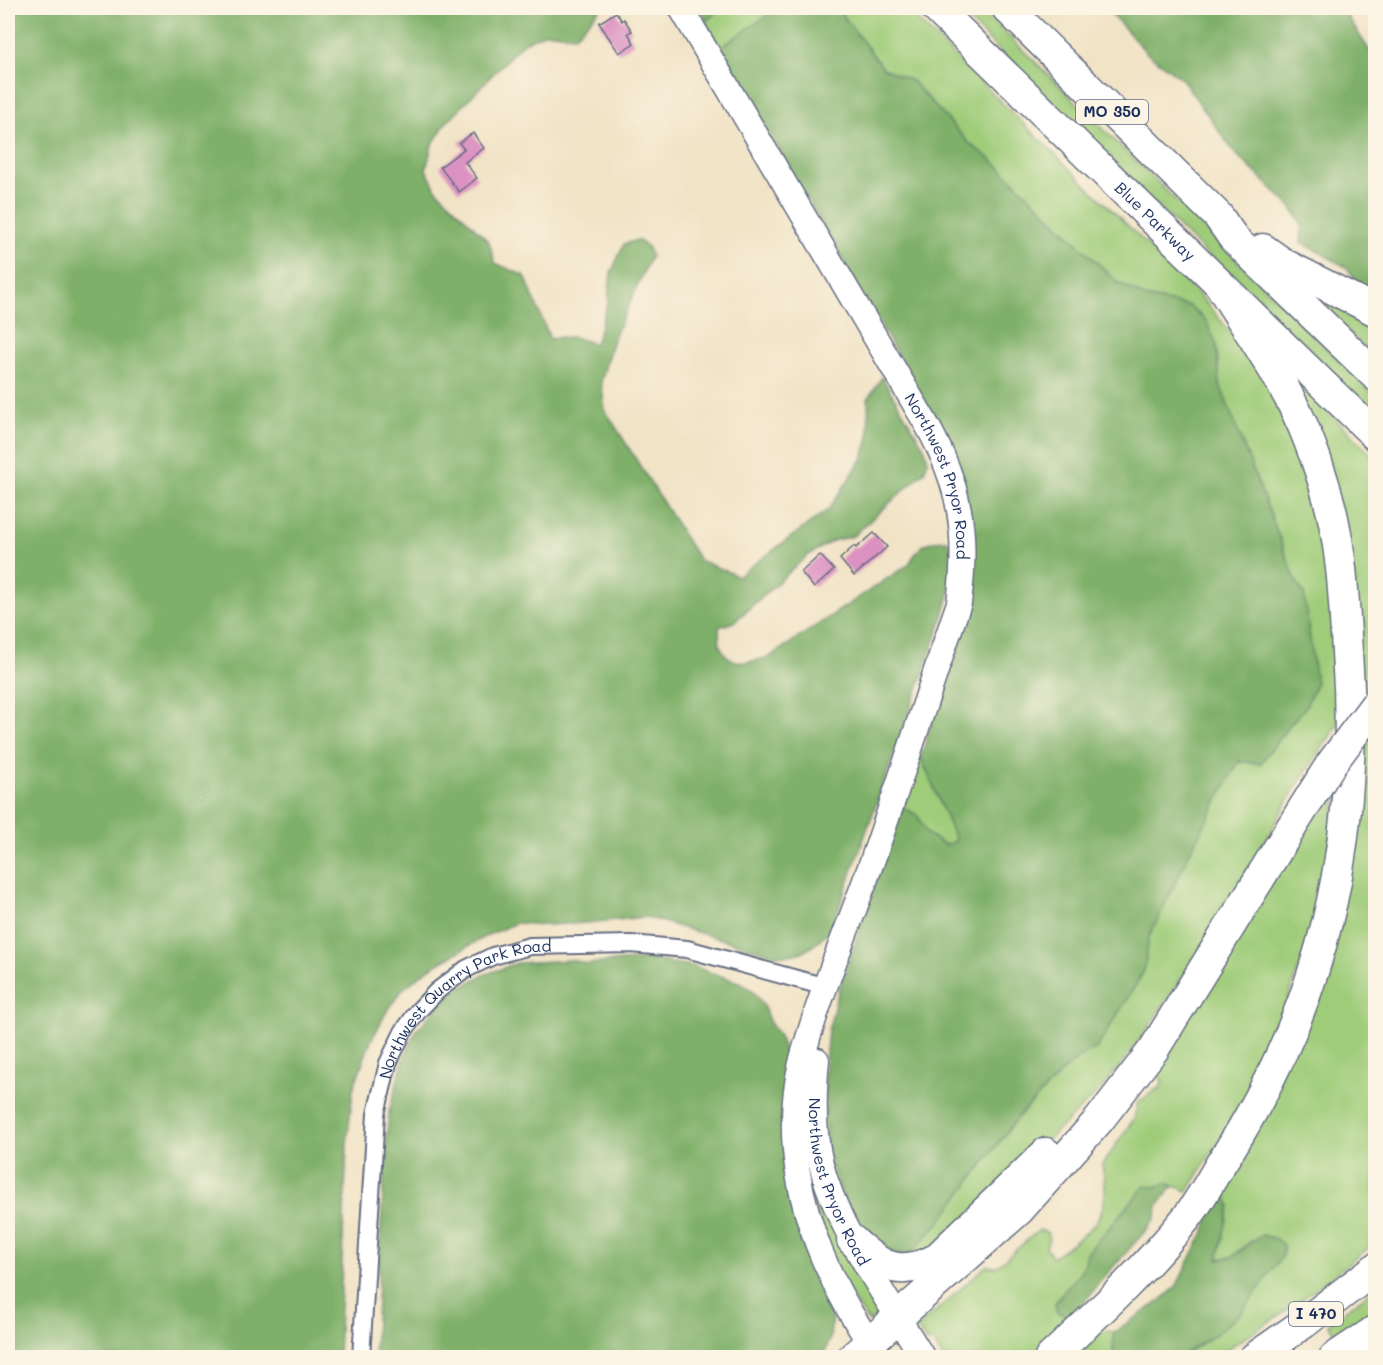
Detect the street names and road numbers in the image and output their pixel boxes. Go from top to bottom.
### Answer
road number: MO 350 [1076,100,1148,124]
street label: Blue Parkway [1111,177,1201,265]
street label: Northwest Pryor Road [900,389,974,560]
street label: Northwest Quarry Park Road [374,935,552,1081]
street label: Northwest Pryor Road [805,1098,875,1269]
road number: I 470 [1289,1302,1343,1326]

